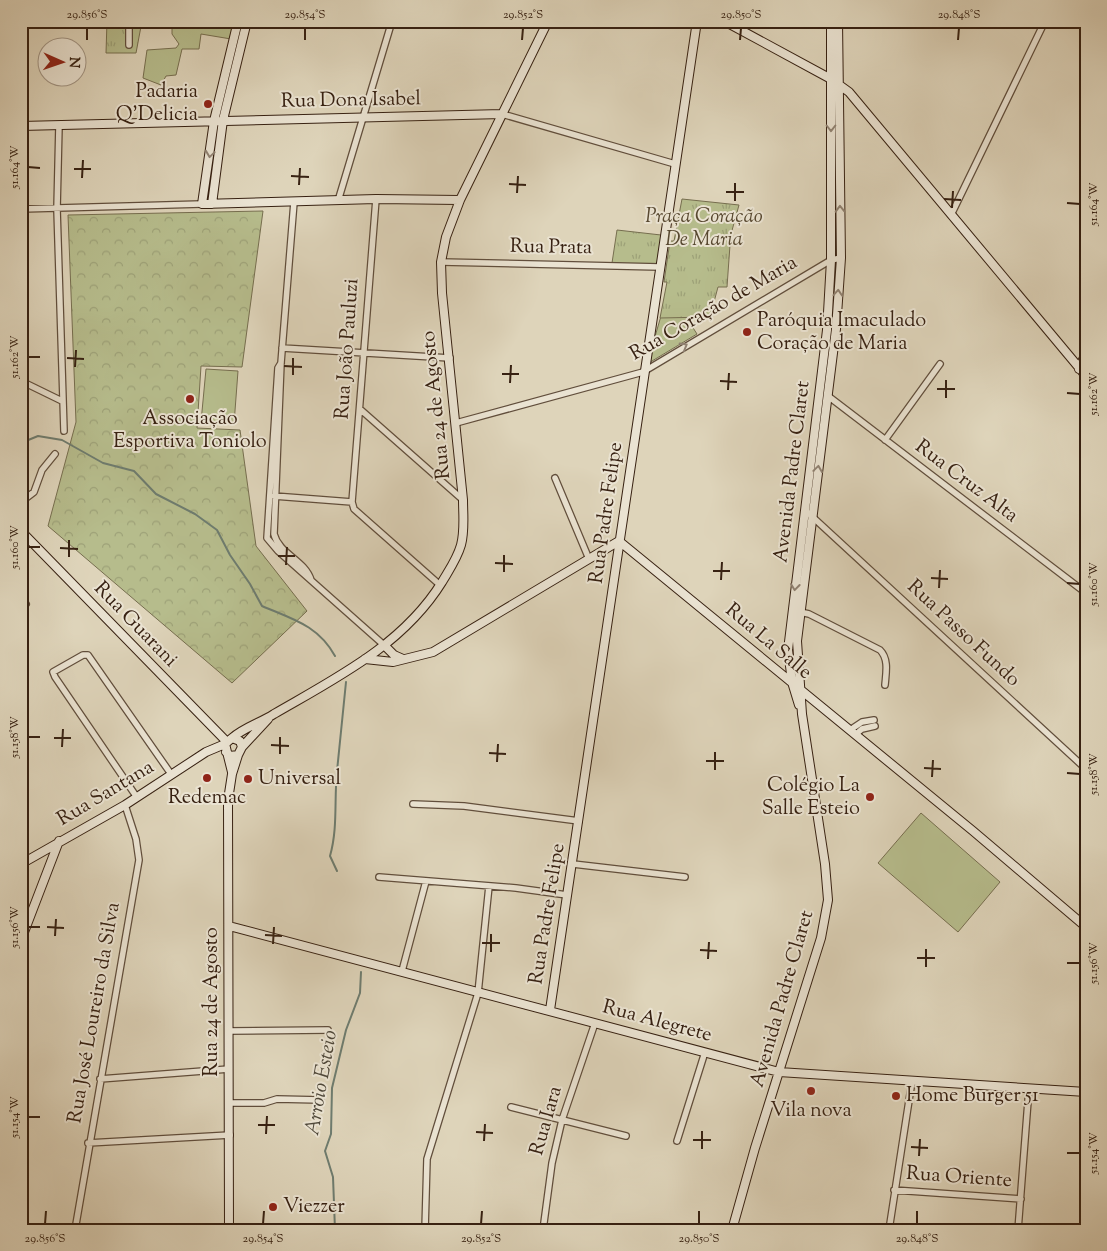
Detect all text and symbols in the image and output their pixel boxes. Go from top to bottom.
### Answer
text: 29.856°S [67,6,107,24]
text: 29.854°S [285,6,325,24]
text: 29.852°S [503,6,543,24]
text: 29.850°S [721,6,761,24]
text: 29.848°S [938,6,980,24]
north arrow [38,38,88,88]
text: N [63,56,83,68]
place label: Padaria Q'Delicia [116,78,198,130]
street label: Rua Dona Isabel [281,85,422,117]
marker: Padaria Q'Delicia [202,98,214,110]
one-way arrow [826,124,836,132]
text: 51.164°W [6,145,24,190]
one-way arrow [205,150,215,159]
text: 51.164°W [1085,182,1103,227]
park label: Praça Coração De Maria [645,203,763,255]
one-way arrow [835,205,845,213]
street label: Rua Prata [510,233,592,263]
street label: Rua Coração de Maria [625,249,803,369]
street label: Rua João Pauluzi [329,277,367,420]
one-way arrow [833,289,844,297]
place label: Paróquia Imaculado Coração de Maria [757,307,926,359]
marker: Paróquia Imaculado Coração de Maria [741,326,753,338]
street label: Rua 24 de Agosto [415,329,459,481]
text: 51.162°W [6,335,24,379]
one-way arrow [679,343,688,353]
text: 51.162°W [1085,372,1103,416]
street label: Avenida Padre Claret [767,379,819,565]
marker: Associação Esportiva Toniolo [184,393,196,405]
place label: Associação Esportiva Toniolo [113,405,267,457]
street label: Rua Cruz Alta [908,433,1024,531]
street label: Rua Padre Felipe [583,440,631,586]
one-way arrow [812,465,823,473]
text: 51.160°W [6,524,24,570]
text: 51.160°W [1085,561,1103,607]
street label: Rua Passo Fundo [900,574,1026,694]
street label: Rua Guarani [86,575,184,675]
one-way arrow [790,583,801,591]
street label: Rua La Salle [718,597,818,687]
text: 51.158°W [6,715,24,759]
text: 51.158°W [1085,752,1103,796]
street label: Rua Santana [52,754,160,834]
place label: Universal [258,765,341,794]
marker: Redemac [201,772,213,784]
place label: Colégio La Salle Esteio [762,772,860,824]
marker: Universal [242,773,254,785]
place label: Redemac [168,784,246,813]
marker: Colégio La Salle Esteio [864,791,876,803]
street label: Rua Padre Felipe [523,841,573,987]
street label: Rua José Loureiro da Silva [61,900,129,1126]
text: 51.156°W [6,905,24,949]
street label: Avenida Padre Claret [744,907,822,1091]
street label: Rua 24 de Agosto [198,927,227,1077]
text: 51.156°W [1085,941,1103,985]
street label: Rua Alegrete [599,993,715,1051]
water label: Arroio Esteio [298,1028,346,1138]
place label: Home Burger 51 [906,1082,1039,1111]
street label: Rua Iara [523,1083,571,1159]
marker: Vila nova [805,1085,817,1097]
marker: Home Burger 51 [890,1090,902,1102]
text: 51.154°W [6,1095,24,1139]
place label: Vila nova [770,1097,852,1126]
text: 51.154°W [1085,1131,1103,1175]
street label: Rua Oriente [905,1160,1013,1196]
place label: Viezzer [283,1193,345,1222]
marker: Viezzer [267,1201,279,1213]
text: 29.856°S [25,1230,65,1248]
text: 29.854°S [243,1230,283,1248]
text: 29.852°S [461,1230,501,1248]
text: 29.850°S [679,1230,719,1248]
text: 29.848°S [896,1230,938,1248]

